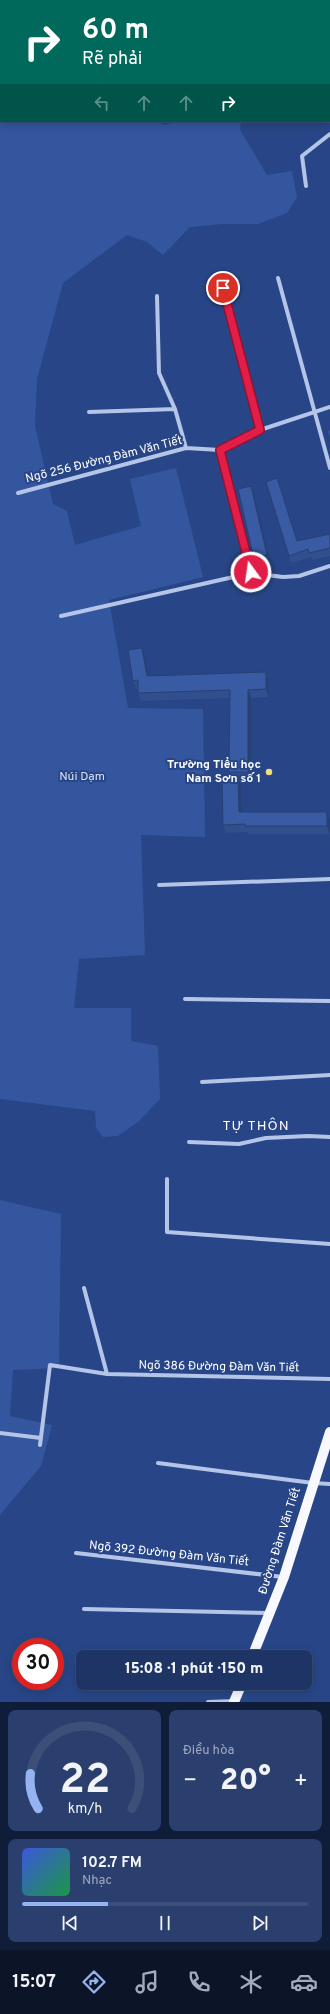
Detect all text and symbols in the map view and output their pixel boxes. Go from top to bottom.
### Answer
text: 60 m [82,13,149,49]
icon: right [16,16,68,68]
text: Rẽ phải [82,48,142,71]
icon: left [91,92,113,114]
icon: ahead [133,92,155,114]
icon: ahead [175,92,197,114]
icon: right [217,92,239,114]
pin [206,271,240,305]
icon: arrive [212,277,234,299]
street label: Ngõ 256 Đường Đàm Văn Tiết [24,433,184,487]
position arrow [230,551,272,593]
place label: Trường Tiểu học Nam Sơn số 1 [167,757,261,787]
marker: Trường Tiểu học Nam Sơn số 1 [264,767,274,777]
park label: Núi Dạm [59,769,105,785]
district label: TỰ THÔN [222,1117,290,1135]
street label: Ngõ 386 Đường Đàm Văn Tiết [138,1358,300,1376]
street label: Đường Đàm Văn Tiết [255,1486,305,1596]
street label: Ngõ 392 Đường Đàm Văn Tiết [88,1538,250,1570]
speed limit sign: 30 [12,1638,64,1690]
text: 15:08 · 1 phút · 150 m [125,1660,263,1679]
text: Điều hòa [183,1743,234,1759]
text: 22 [59,1754,110,1807]
text: 20° [220,1763,271,1800]
text: − [183,1768,197,1795]
text: + [294,1768,308,1795]
text: km/h [67,1799,102,1817]
text: 102.7 FM [82,1854,142,1873]
text: Nhạc [82,1873,112,1889]
icon: previous [59,1912,81,1934]
icon: pause [154,1912,176,1934]
icon: next [249,1912,271,1934]
icon: directions [80,1968,108,1996]
icon: music [133,1968,161,1996]
icon: phone [185,1968,213,1996]
icon: climate [237,1968,265,1996]
icon: car [290,1968,318,1996]
text: 15:07 [12,1971,56,1994]

